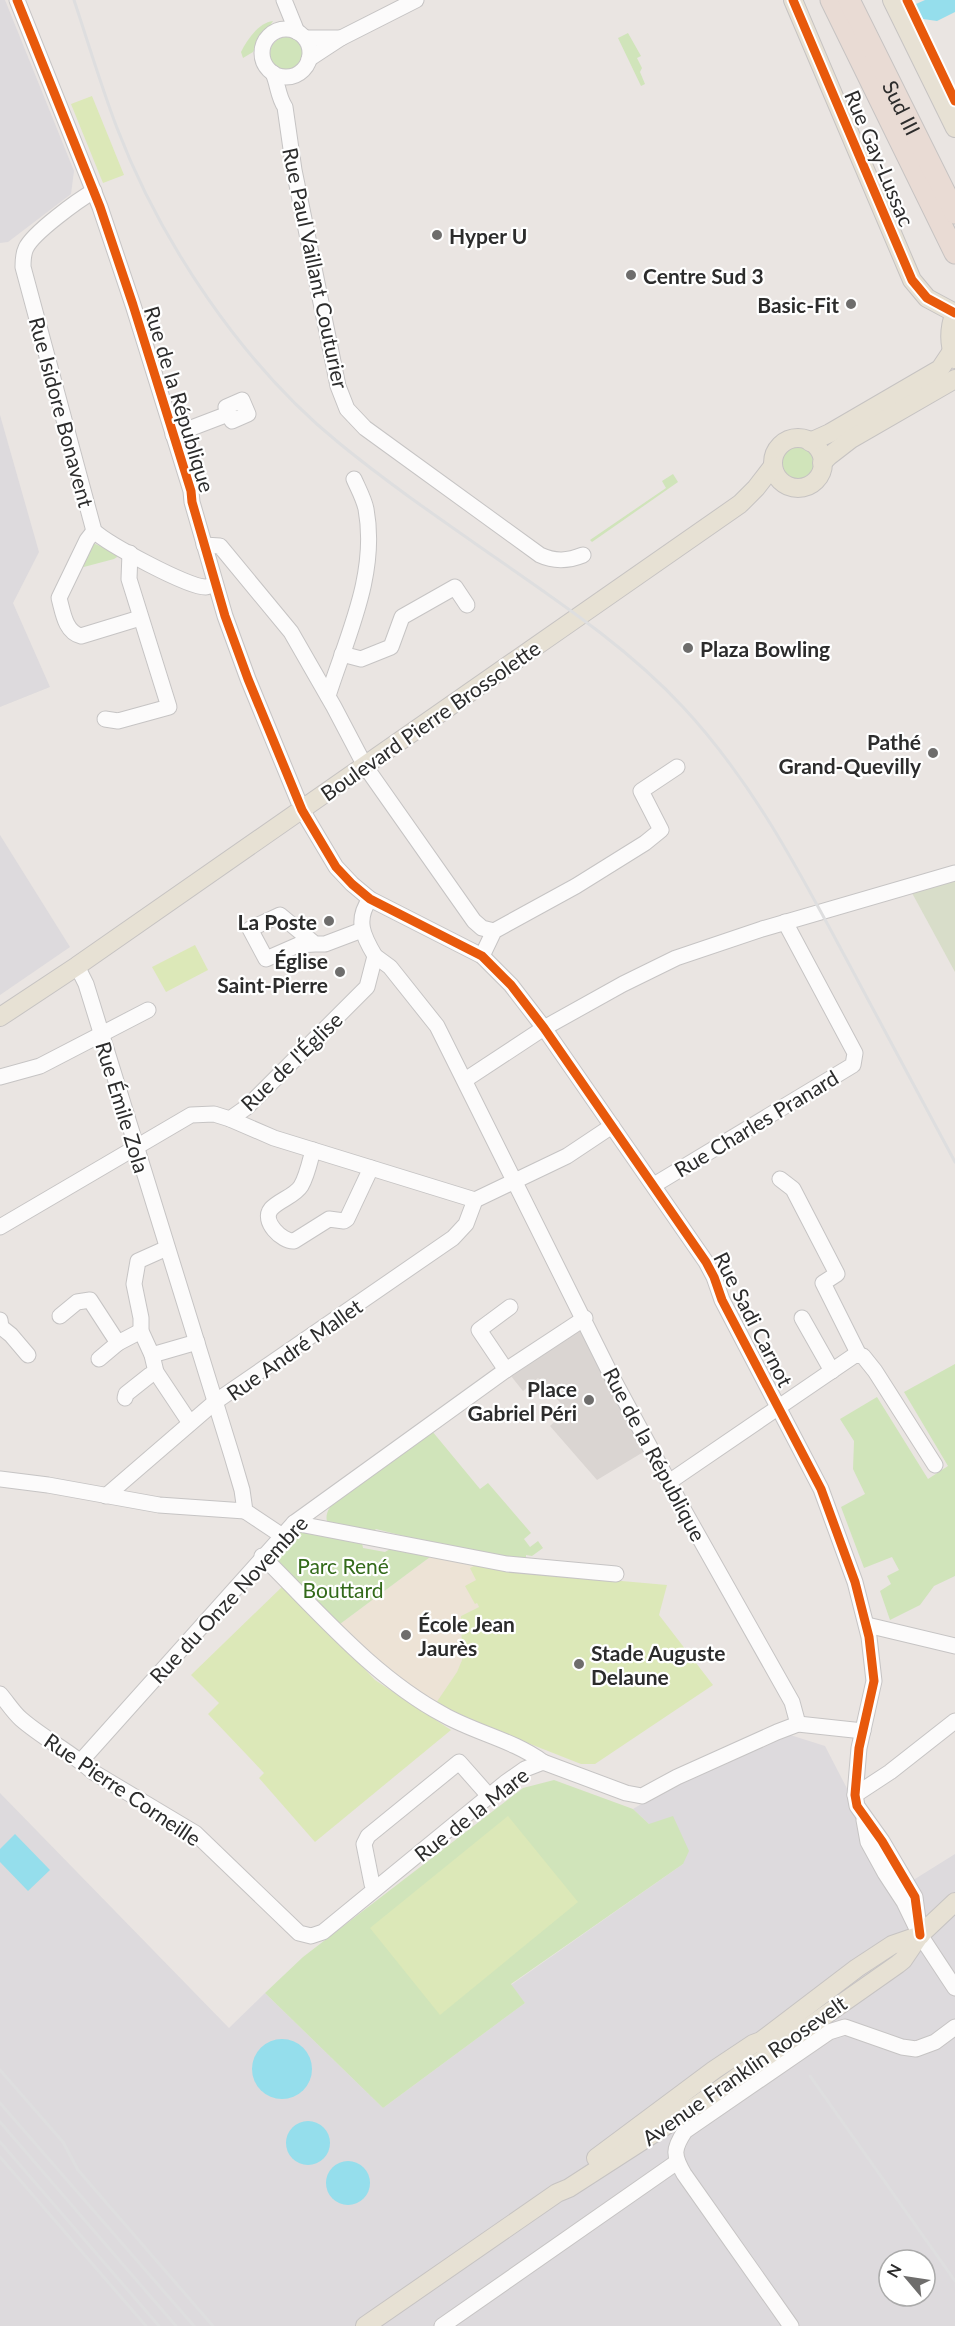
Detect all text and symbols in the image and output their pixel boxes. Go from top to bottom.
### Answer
street label: Sud III [878,76,927,139]
street label: Rue Gay-Lussac [840,86,920,230]
street label: Rue Paul Vaillant Couturier [278,145,354,391]
place label: Hyper U [449,223,527,248]
marker: Hyper U [430,228,444,242]
place label: Centre Sud 3 [643,263,764,288]
marker: Centre Sud 3 [624,268,638,282]
place label: Basic-Fit [757,292,839,317]
marker: Basic-Fit [844,297,858,311]
street label: Rue de la République [140,303,220,495]
street label: Rue Isidore Bonavent [25,314,100,510]
street label: Boulevard Pierre Brossolette [315,635,545,805]
place label: Plaza Bowling [700,636,830,661]
marker: Plaza Bowling [681,641,695,655]
place label: Pathé Grand-Quevilly [778,729,922,778]
marker: Pathé Grand-Quevilly [926,746,940,760]
place label: La Poste [238,909,317,934]
marker: La Poste [322,914,336,928]
place label: Église Saint-Pierre [217,948,328,997]
marker: Église Saint-Pierre [333,965,347,979]
street label: Rue de l'Église [235,1006,347,1116]
street label: Rue Émile Zola [91,1038,155,1176]
street label: Rue Charles Pranard [670,1064,842,1182]
street label: Rue Sadi Carnot [709,1247,799,1391]
street label: Rue André Mallet [221,1293,367,1405]
street label: Rue de la République [599,1363,711,1545]
place label: Place Gabriel Péri [468,1376,577,1425]
marker: Place Gabriel Péri [582,1393,596,1407]
street label: Rue du Onze Novembre [144,1510,312,1688]
park label: Parc René Bouttard [297,1553,389,1602]
place label: École Jean Jaurès [418,1611,515,1660]
marker: École Jean Jaurès [399,1628,413,1642]
place label: Stade Auguste Delaune [591,1640,725,1689]
marker: Stade Auguste Delaune [572,1657,586,1671]
street label: Rue Pierre Corneille [40,1727,206,1851]
street label: Rue de la Mare [409,1762,533,1866]
street label: Avenue Franklin Roosevelt [637,1990,851,2150]
north arrow [877,2248,937,2308]
text: N [882,2260,905,2280]

